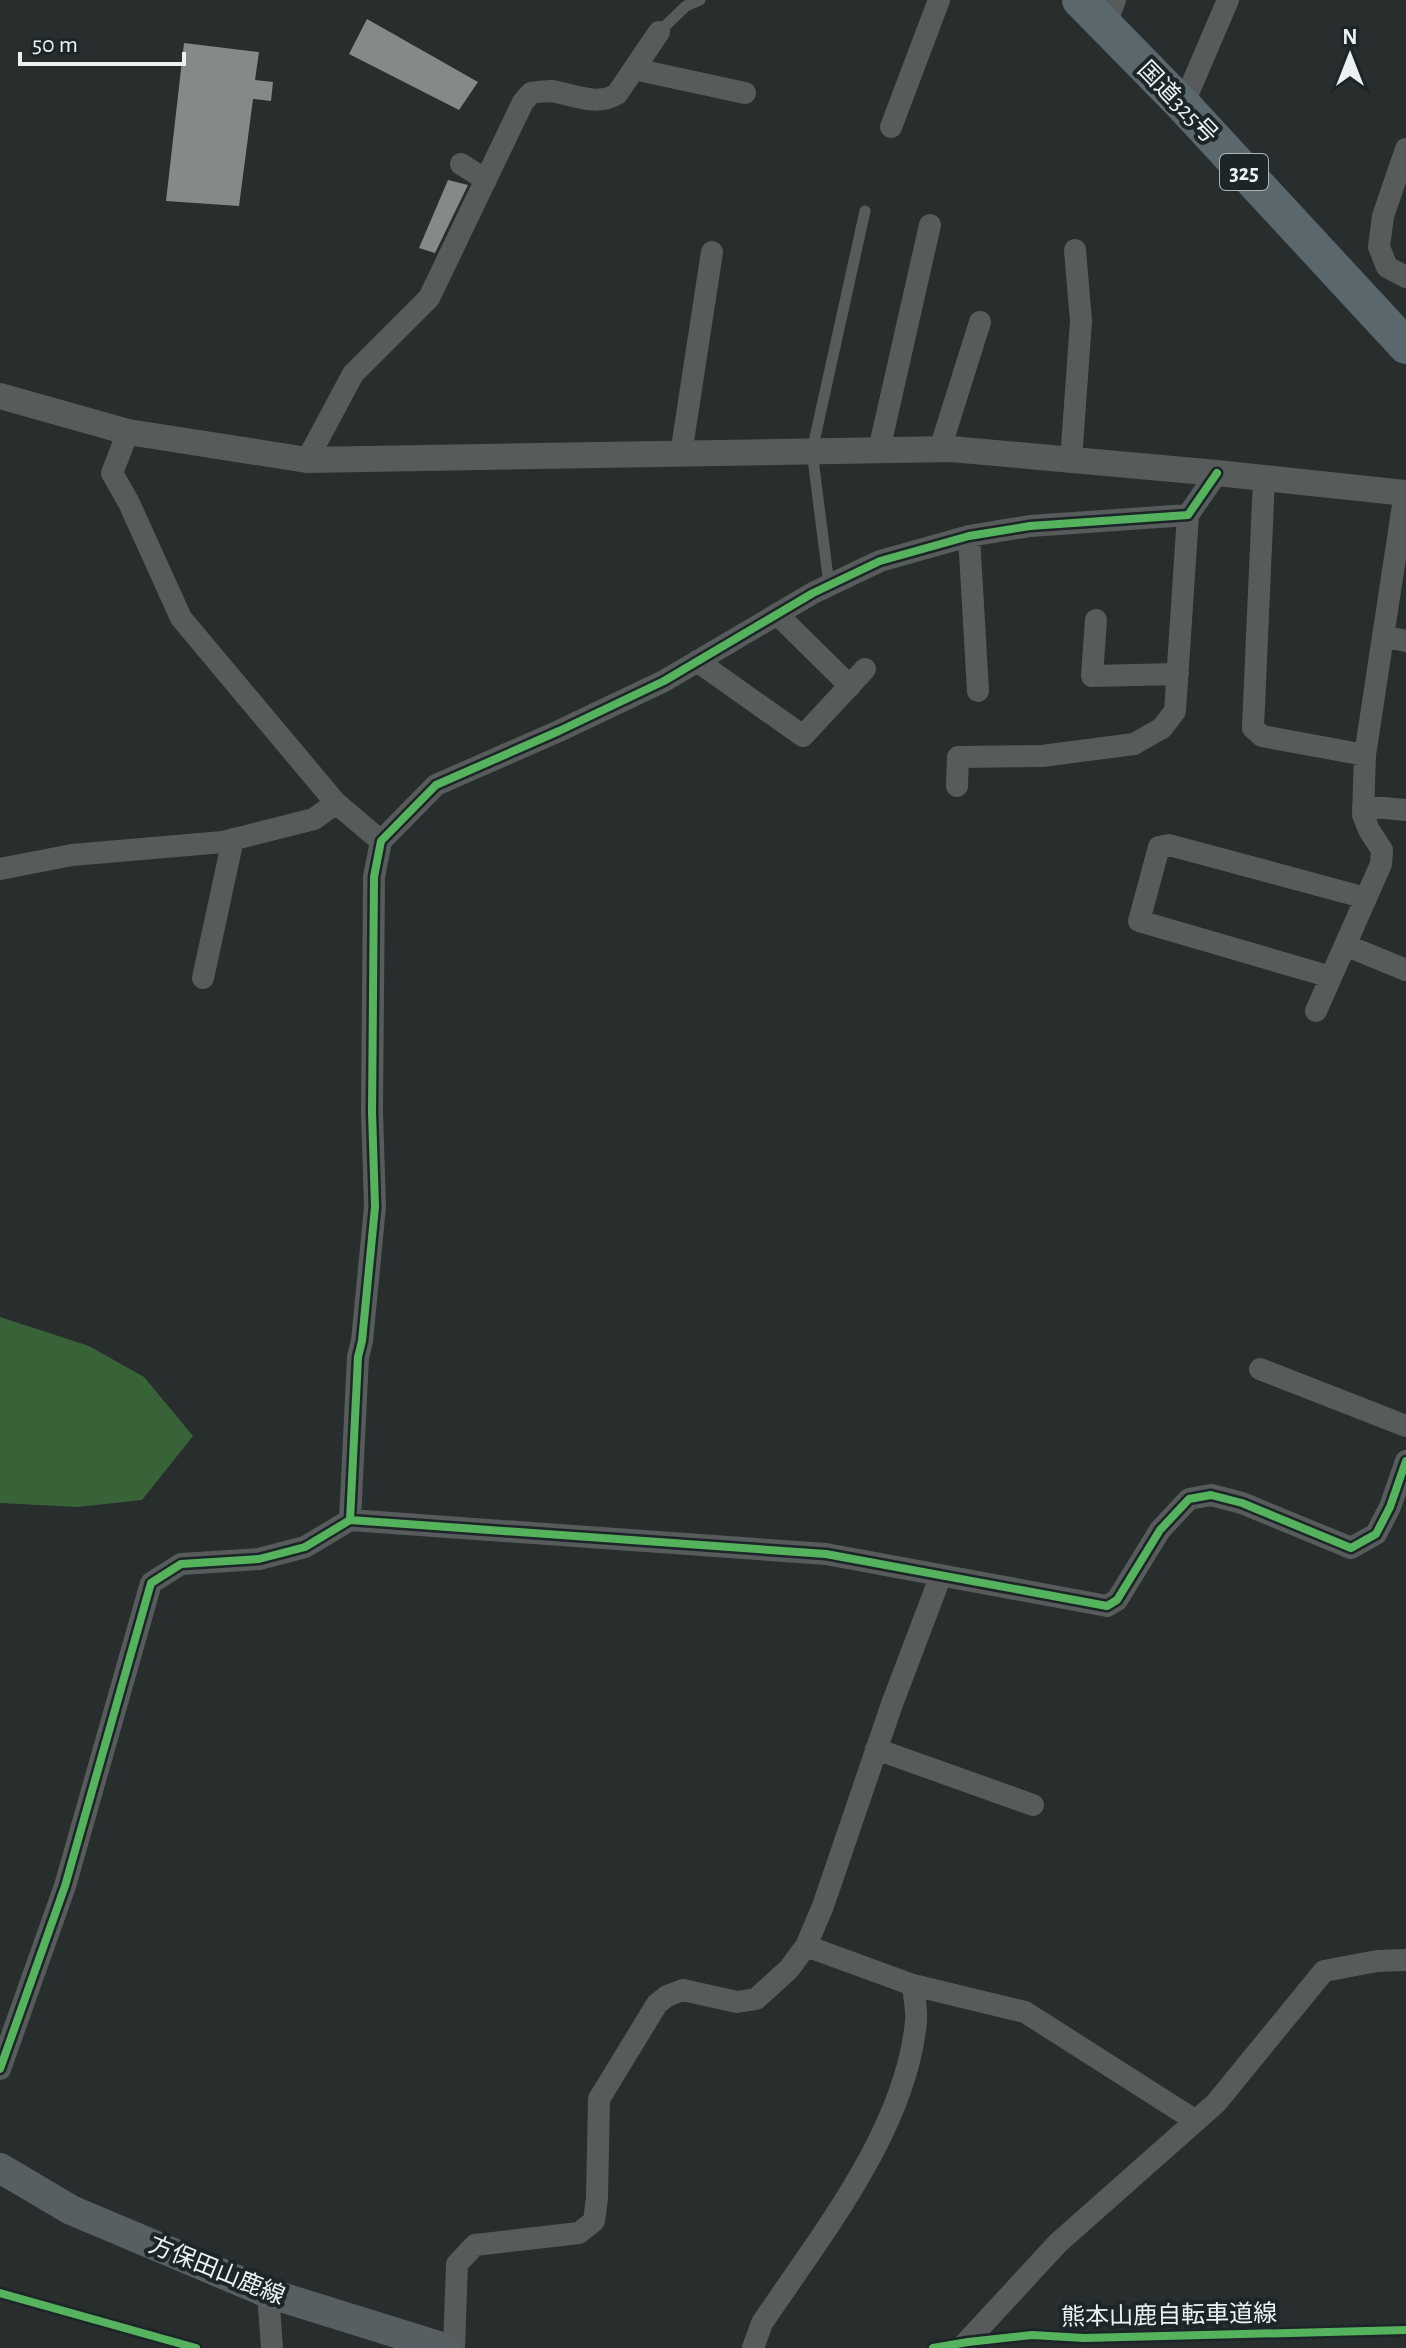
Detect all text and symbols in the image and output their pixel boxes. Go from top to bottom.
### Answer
scale bar [20,16,184,66]
north arrow [1310,16,1390,96]
text: N [1342,26,1358,48]
text: 50 m [32,33,78,57]
street label: 国道325号 [1133,56,1223,148]
road number: 325 [1220,154,1268,190]
street label: 方保田山鹿線 [145,2231,289,2309]
street label: 熊本山鹿自転車道線 [1061,2300,1277,2330]

